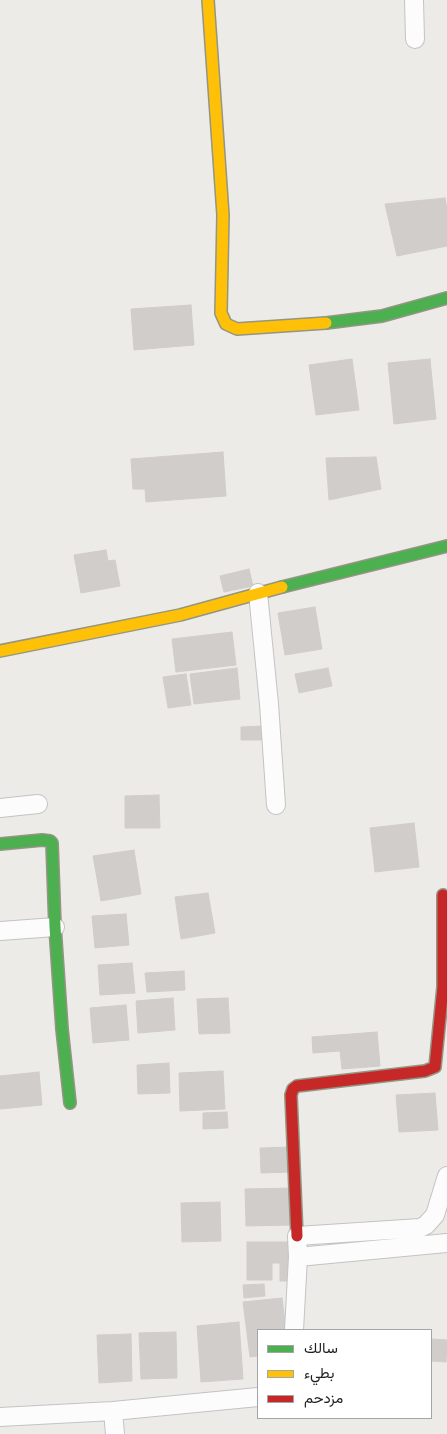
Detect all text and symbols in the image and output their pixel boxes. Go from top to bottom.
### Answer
legend [257,1329,432,1419]
text: سالك [304,1337,338,1358]
text: بطيء [304,1362,334,1383]
text: مزدحم [304,1387,343,1408]

